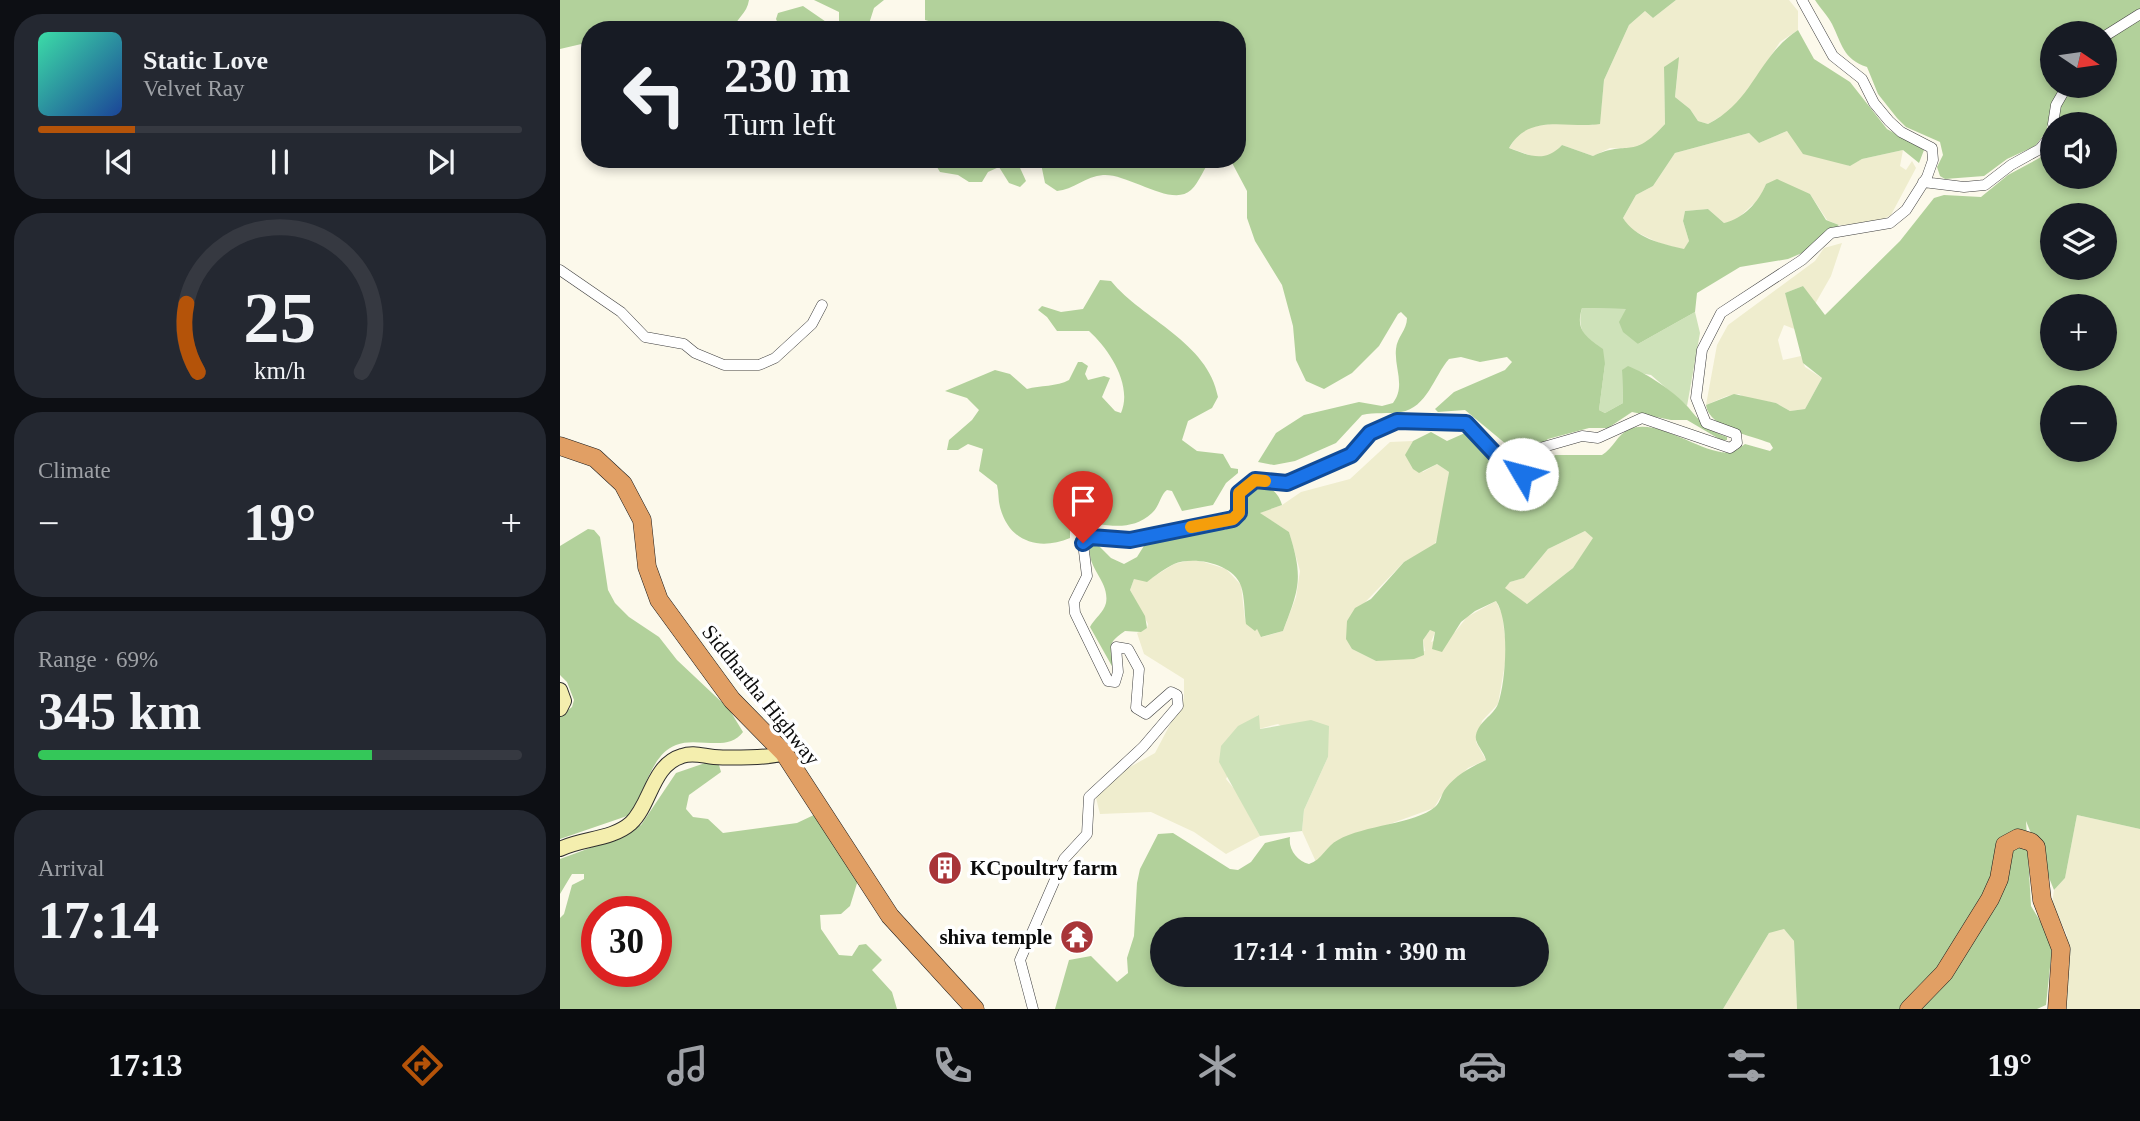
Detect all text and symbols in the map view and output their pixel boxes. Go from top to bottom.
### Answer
north arrow [2040,21,2118,98]
map controls [2040,21,2117,462]
text: Static Love [143,46,268,75]
text: 230 m [724,48,851,103]
icon: left [609,49,700,140]
text: Velvet Ray [143,76,245,101]
text: Turn left [724,106,836,142]
button: sound [2040,112,2117,189]
icon: previous [100,143,138,181]
icon: pause [261,143,299,181]
icon: next [422,143,460,181]
button: layers [2040,203,2117,280]
text: 25 [244,277,316,358]
button: + [2040,294,2117,371]
text: km/h [254,356,306,383]
button: − [2040,385,2117,462]
position arrow [1485,437,1559,511]
text: Climate [38,458,111,483]
pin [1053,471,1113,543]
icon: arrive [1064,482,1102,520]
text: 19° [244,494,316,551]
text: − [38,502,59,544]
text: + [501,502,522,544]
street label: Siddhartha Highway [697,620,825,770]
text: Range · 69% [38,647,158,672]
text: 345 km [38,683,201,740]
building icon: KCpoultry farm [926,849,964,887]
text: Arrival [38,856,104,881]
place label: KCpoultry farm [970,856,1118,880]
text: 17:14 [38,892,159,949]
speed limit sign: 30 [581,896,672,987]
temple icon: shiva temple [1058,918,1096,956]
place label: shiva temple [939,925,1052,949]
text: 17:14 · 1 min · 390 m [1233,937,1467,966]
icon: directions [398,1041,447,1090]
icon: music [663,1041,712,1090]
icon: phone [928,1041,977,1090]
icon: climate [1193,1041,1242,1090]
icon: car [1458,1041,1507,1090]
icon: filters [1722,1041,1771,1090]
text: 17:13 [108,1047,183,1083]
text: 19° [1987,1047,2032,1083]

